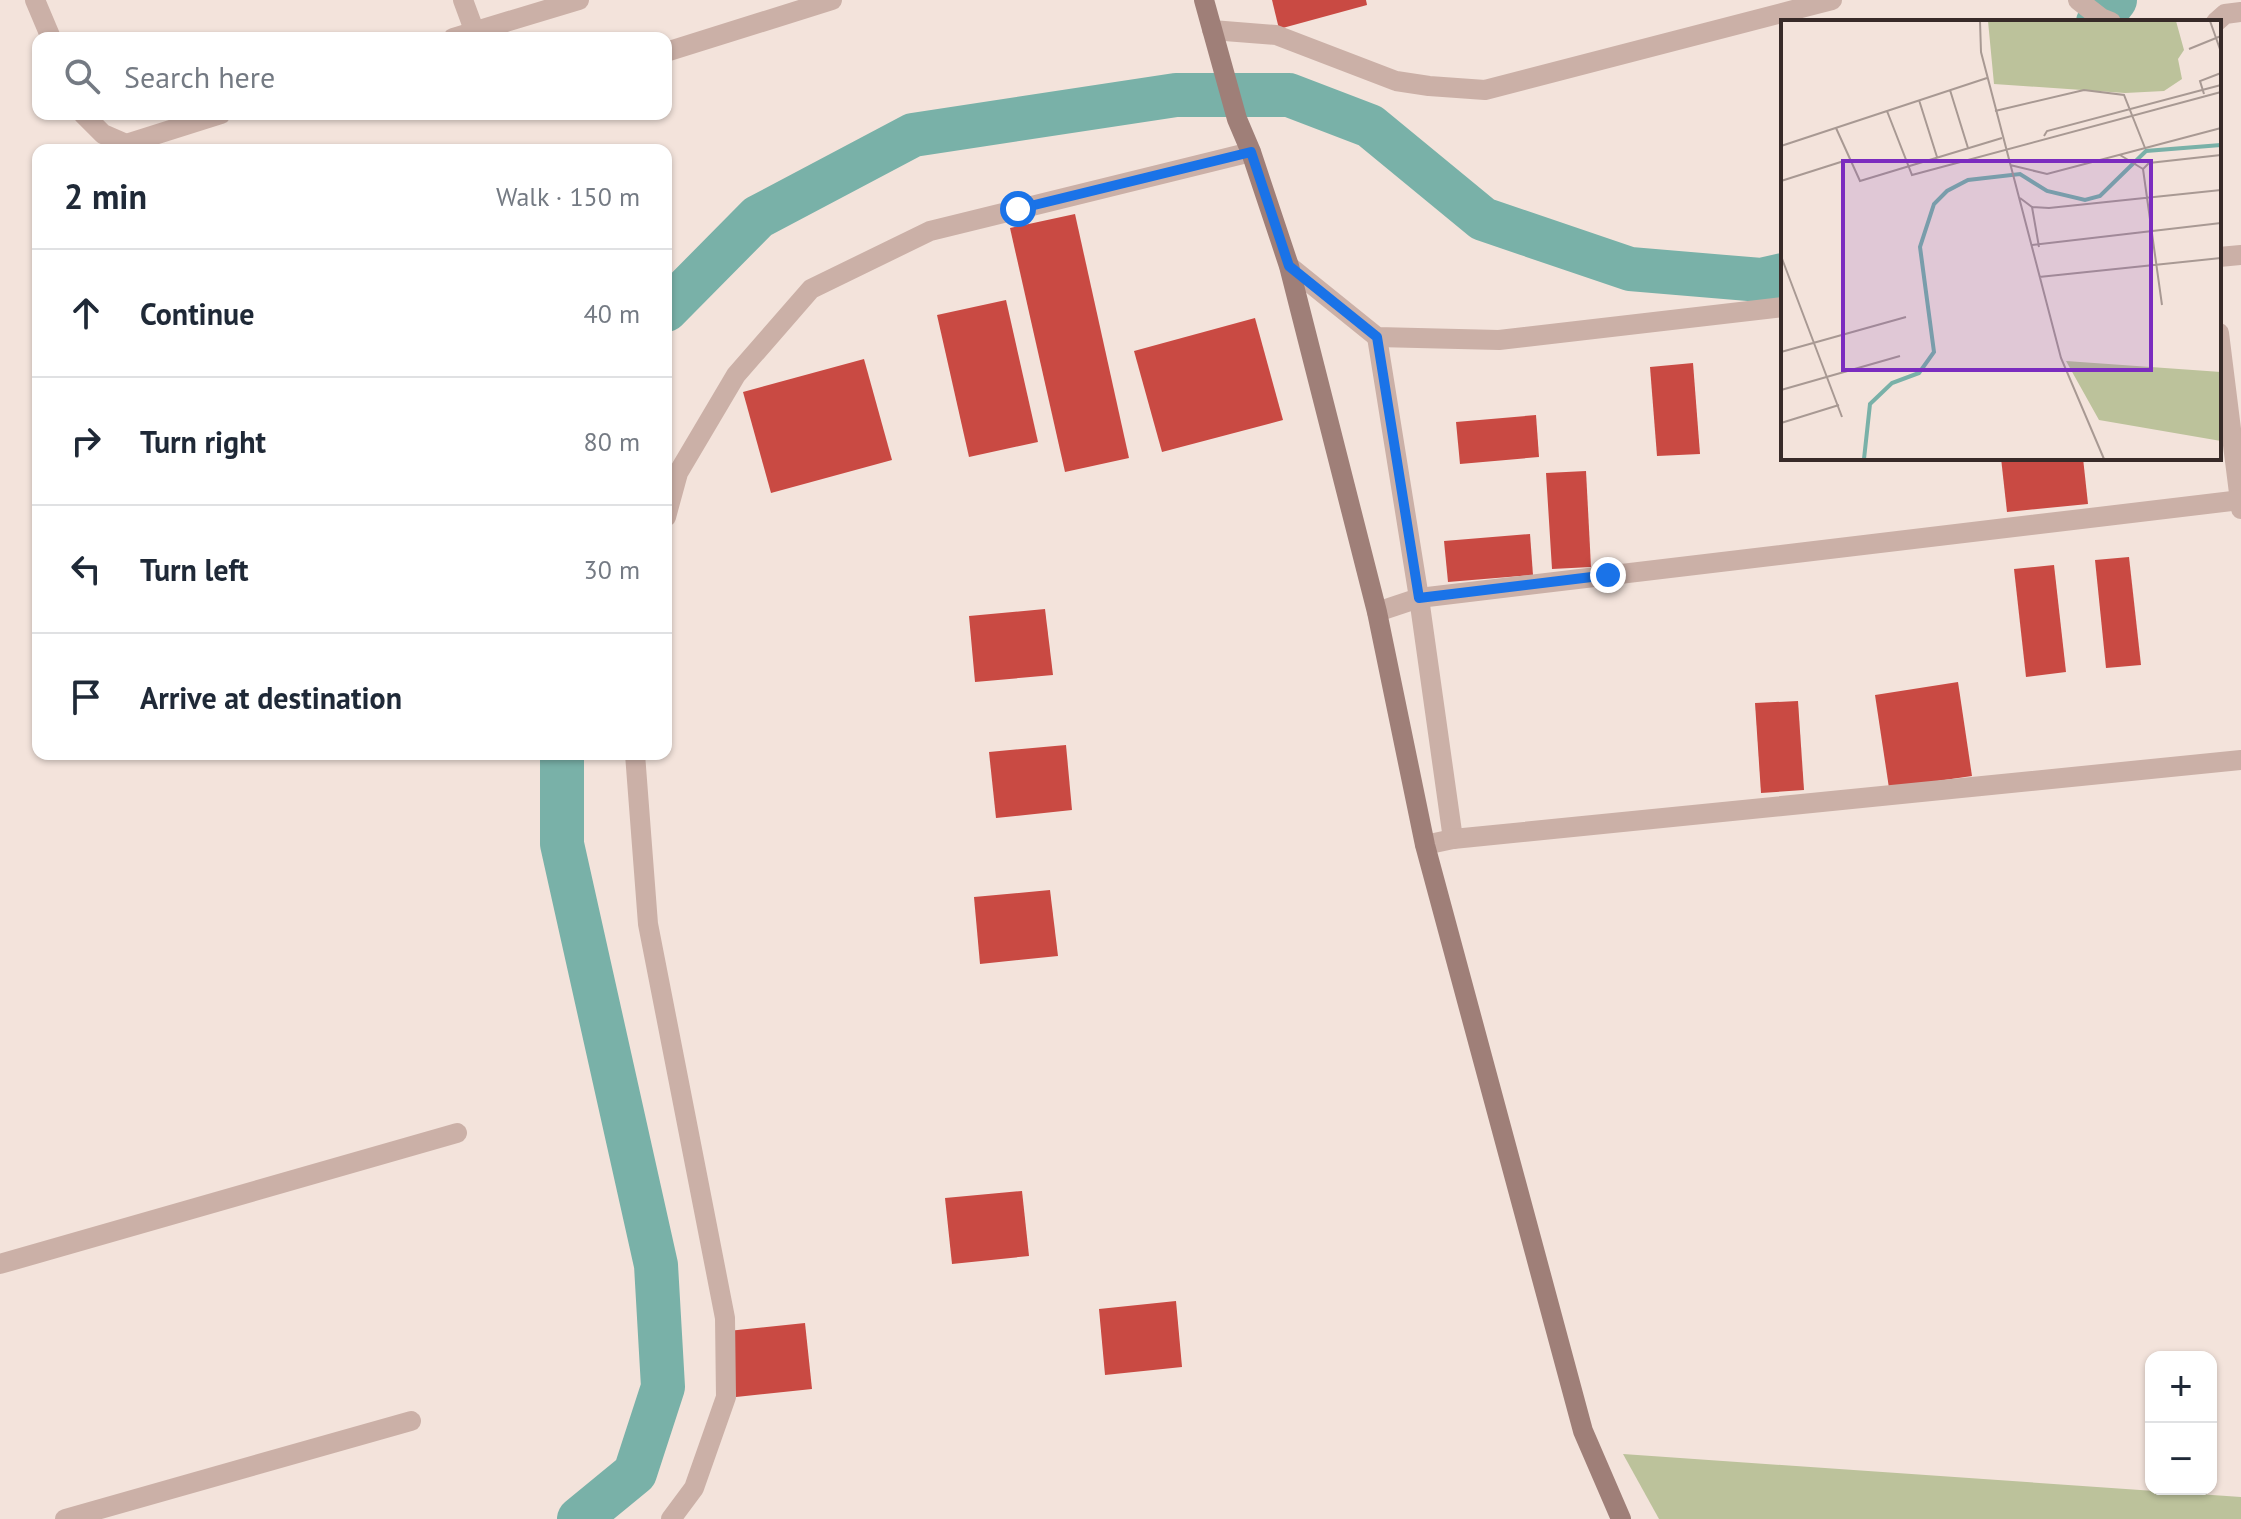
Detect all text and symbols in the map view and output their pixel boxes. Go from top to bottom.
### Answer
inset map [1781,20,2221,460]
search box [32,32,672,120]
icon: search [60,54,104,98]
text: Search here [124,57,275,96]
text: 2 min [64,174,147,218]
text: Walk · 150 m [496,180,640,213]
route start [1000,191,1036,227]
icon: ahead [64,291,108,335]
text: Continue [140,294,254,333]
text: 40 m [584,297,640,330]
icon: right [64,419,108,463]
text: Turn right [140,422,266,461]
text: 80 m [584,425,640,458]
icon: left [64,547,108,591]
text: Turn left [140,550,248,589]
text: 30 m [584,553,640,586]
route end [1590,557,1626,593]
icon: arrive [64,675,108,719]
text: Arrive at destination [140,678,402,717]
map controls [2145,1351,2217,1495]
button: + [2145,1351,2217,1423]
button: − [2145,1423,2217,1495]

